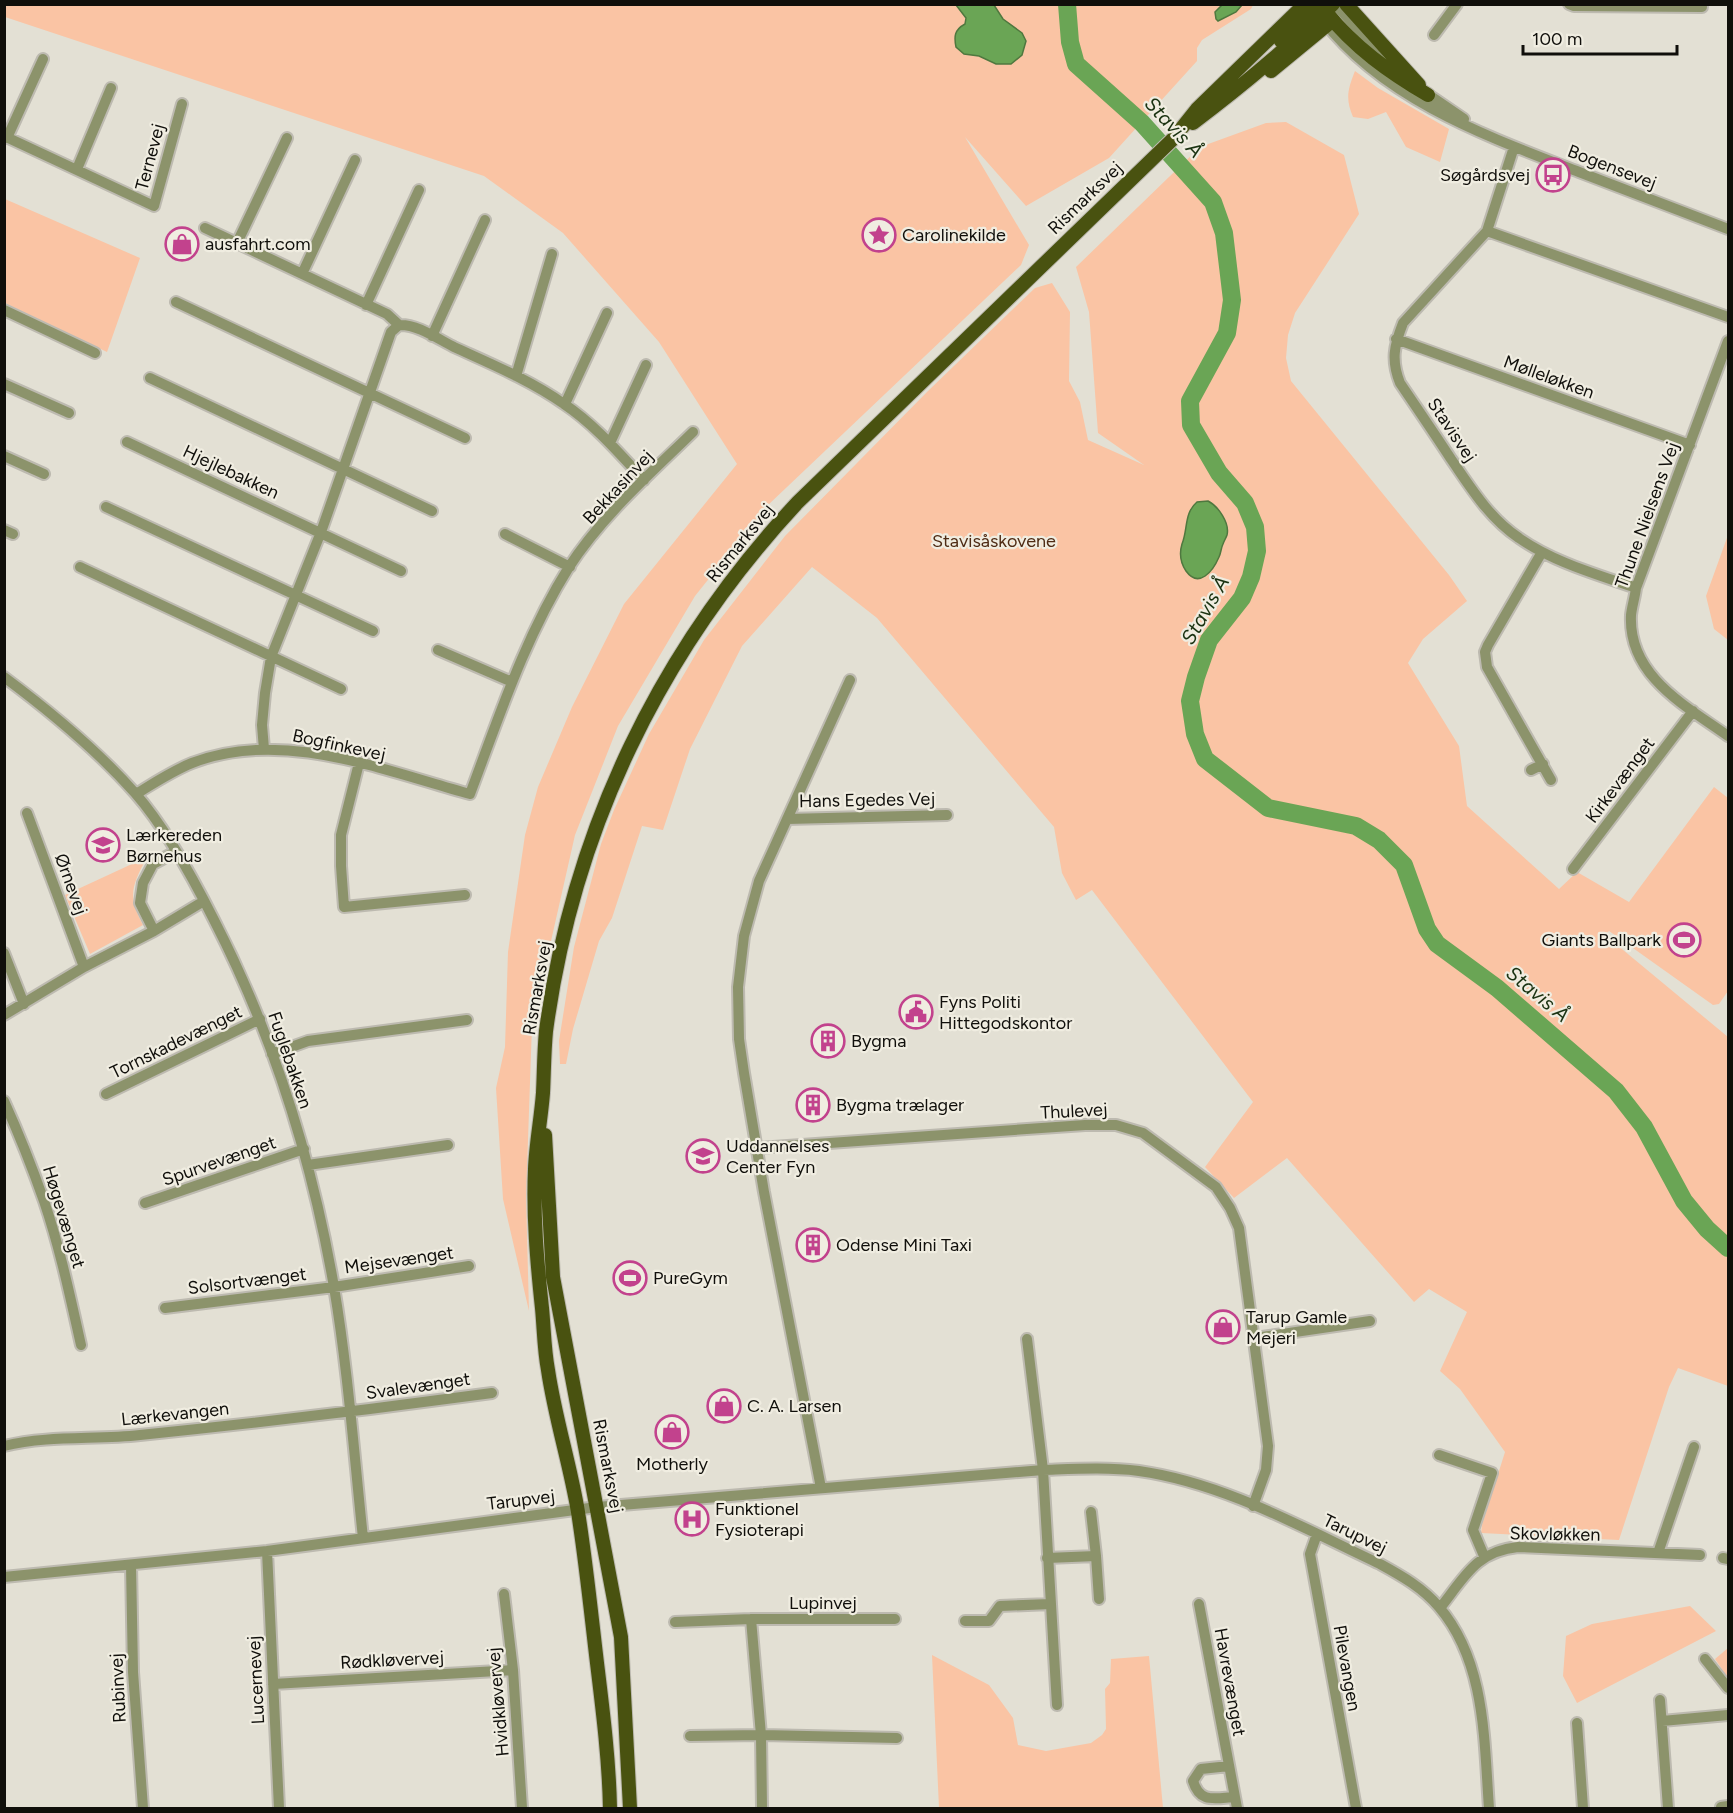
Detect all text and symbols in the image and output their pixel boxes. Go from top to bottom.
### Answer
scale bar [1523,18,1678,56]
text: 100 m [1532,28,1582,50]
water label: Stavis Å [1140,91,1208,163]
street label: Ternevej [131,121,169,193]
street label: Bogensevej [1564,140,1660,194]
street label: Rismarksvej [1043,157,1127,239]
bus stop icon: Søgårdsvej [1535,157,1571,193]
place label: Søgårdsvej [1440,164,1530,186]
place icon: Carolinekilde [861,217,897,253]
place label: Carolinekilde [902,224,1006,246]
shop icon: ausfahrt.com [164,226,200,262]
place label: ausfahrt.com [205,233,311,255]
street label: Mølleløkken [1501,350,1597,404]
street label: Stavisvej [1423,394,1481,466]
street label: Thune Nielsens Vej [1610,439,1684,591]
street label: Hjejlebakken [179,440,283,504]
street label: Bekkasinvej [578,445,658,529]
street label: Rismarksvej [701,499,779,587]
park label: Stavisåskovene [932,530,1056,552]
water label: Stavis Å [1176,572,1234,648]
street label: Bogfinkevej [290,724,388,766]
street label: Kirkevænget [1581,733,1659,827]
street label: Hans Egedes Vej [799,788,935,812]
place label: Lærkereden Børnehus [126,824,222,867]
school or university icon: Lærkereden Børnehus [85,827,121,863]
street label: Ørnevej [50,850,92,918]
sports icon: Giants Ballpark [1666,922,1702,958]
place label: Giants Ballpark [1542,929,1661,951]
street label: Rismarksvej [518,939,556,1037]
water label: Stavis Å [1502,961,1574,1027]
place label: Fyns Politi Hittegodskontor [939,991,1072,1034]
public building icon: Fyns Politi Hittegodskontor [898,994,934,1030]
street label: Tornskadevænget [107,1001,246,1083]
street label: Fuglebakken [263,1009,317,1111]
building icon: Bygma [810,1023,846,1059]
place label: Bygma [851,1030,906,1052]
building icon: Bygma trælager [795,1087,831,1123]
place label: Bygma trælager [836,1094,964,1116]
street label: Thulevej [1040,1098,1108,1124]
street label: Spurvevænget [159,1131,279,1191]
place label: Uddannelses Center Fyn [726,1135,829,1178]
school or university icon: Uddannelses Center Fyn [685,1138,721,1174]
street label: Høgevænget [38,1163,90,1271]
building icon: Odense Mini Taxi [795,1227,831,1263]
place label: Odense Mini Taxi [836,1234,972,1256]
street label: Mejsevænget [343,1241,455,1279]
sports icon: PureGym [612,1260,648,1296]
street label: Solsortvænget [186,1263,308,1299]
place label: PureGym [653,1267,728,1289]
place label: Tarup Gamle Mejeri [1246,1306,1347,1349]
shop icon: Tarup Gamle Mejeri [1205,1309,1241,1345]
street label: Svalevænget [364,1368,472,1404]
shop icon: C. A. Larsen [706,1388,742,1424]
place label: C. A. Larsen [747,1395,841,1417]
street label: Lærkevangen [120,1397,230,1431]
shop icon: Motherly [654,1414,690,1450]
street label: Rismarksvej [588,1417,628,1515]
place label: Motherly [636,1453,708,1475]
street label: Tarupvej [486,1485,556,1515]
place label: Funktionel Fysioterapi [715,1498,804,1541]
hospital icon: Funktionel Fysioterapi [674,1501,710,1537]
street label: Tarupvej [1319,1509,1391,1559]
street label: Skovløkken [1509,1522,1601,1546]
street label: Lupinvej [789,1592,857,1614]
street label: Pilevangen [1329,1623,1365,1713]
street label: Havrevænget [1210,1626,1250,1738]
street label: Lucernevej [243,1635,269,1725]
street label: Rødkløvervej [339,1646,445,1674]
street label: Hvidkløvervej [482,1647,514,1757]
street label: Rubinvej [105,1653,131,1723]

